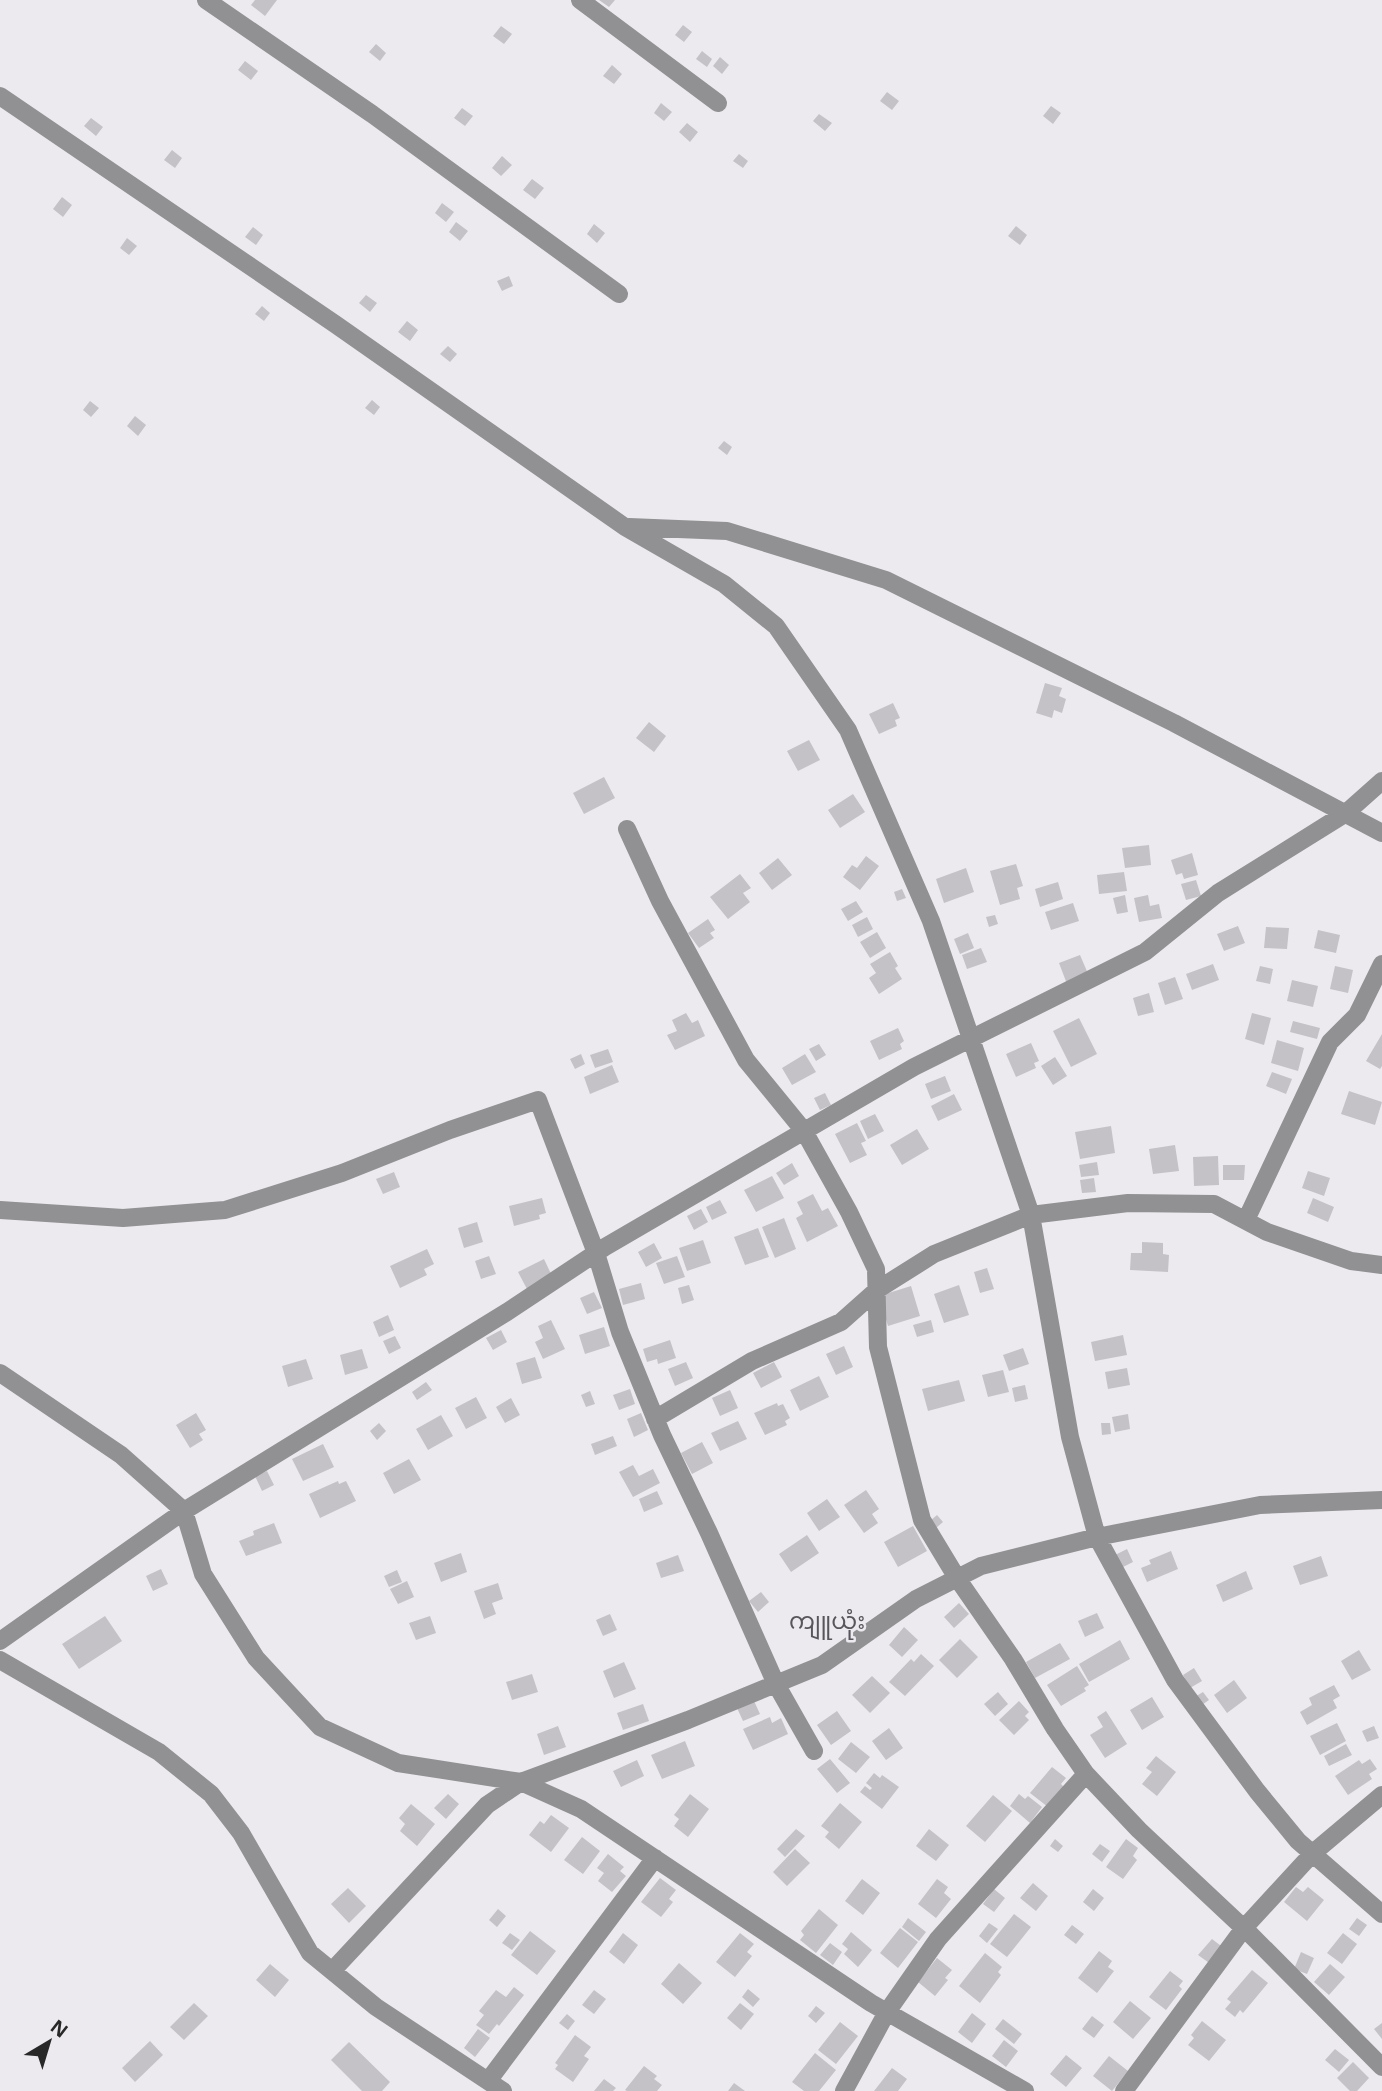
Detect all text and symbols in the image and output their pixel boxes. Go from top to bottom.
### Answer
district label: ကျူယုံး [789,1604,865,1640]
north arrow [14,2007,84,2077]
text: N [45,2014,74,2044]

